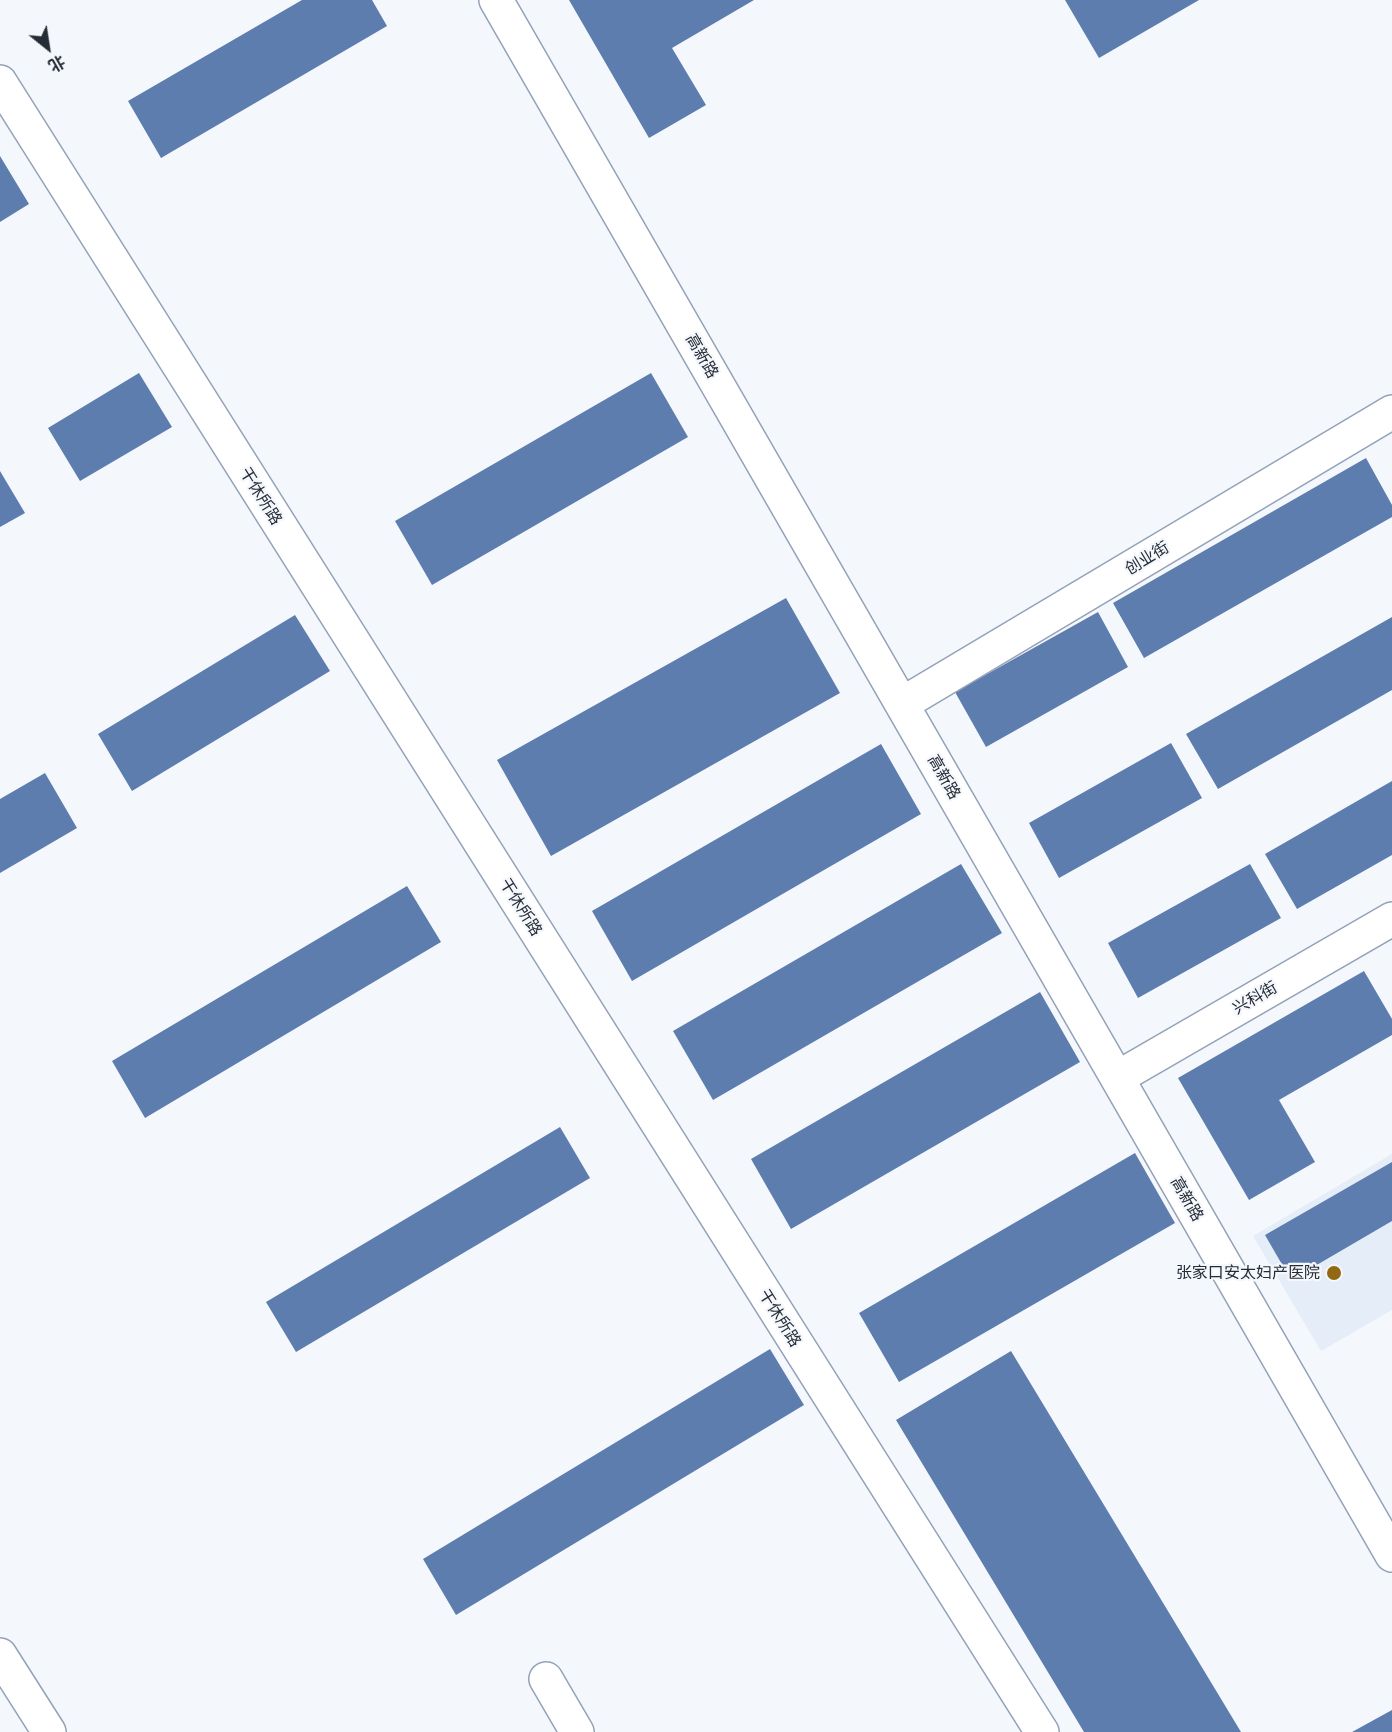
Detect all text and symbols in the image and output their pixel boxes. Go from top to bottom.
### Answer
north arrow [18,18,78,78]
text: 北 [46,52,68,75]
street label: 高新路 [682,330,722,382]
street label: 干休所路 [236,464,286,528]
street label: 创业街 [1121,537,1173,579]
street label: 高新路 [924,751,964,803]
street label: 干休所路 [496,875,546,939]
street label: 兴科街 [1229,978,1281,1018]
street label: 高新路 [1167,1173,1207,1225]
place label: 张家口安太妇产医院 [1176,1263,1320,1283]
marker: 张家口安太妇产医院 [1325,1264,1343,1282]
street label: 干休所路 [755,1286,805,1350]

